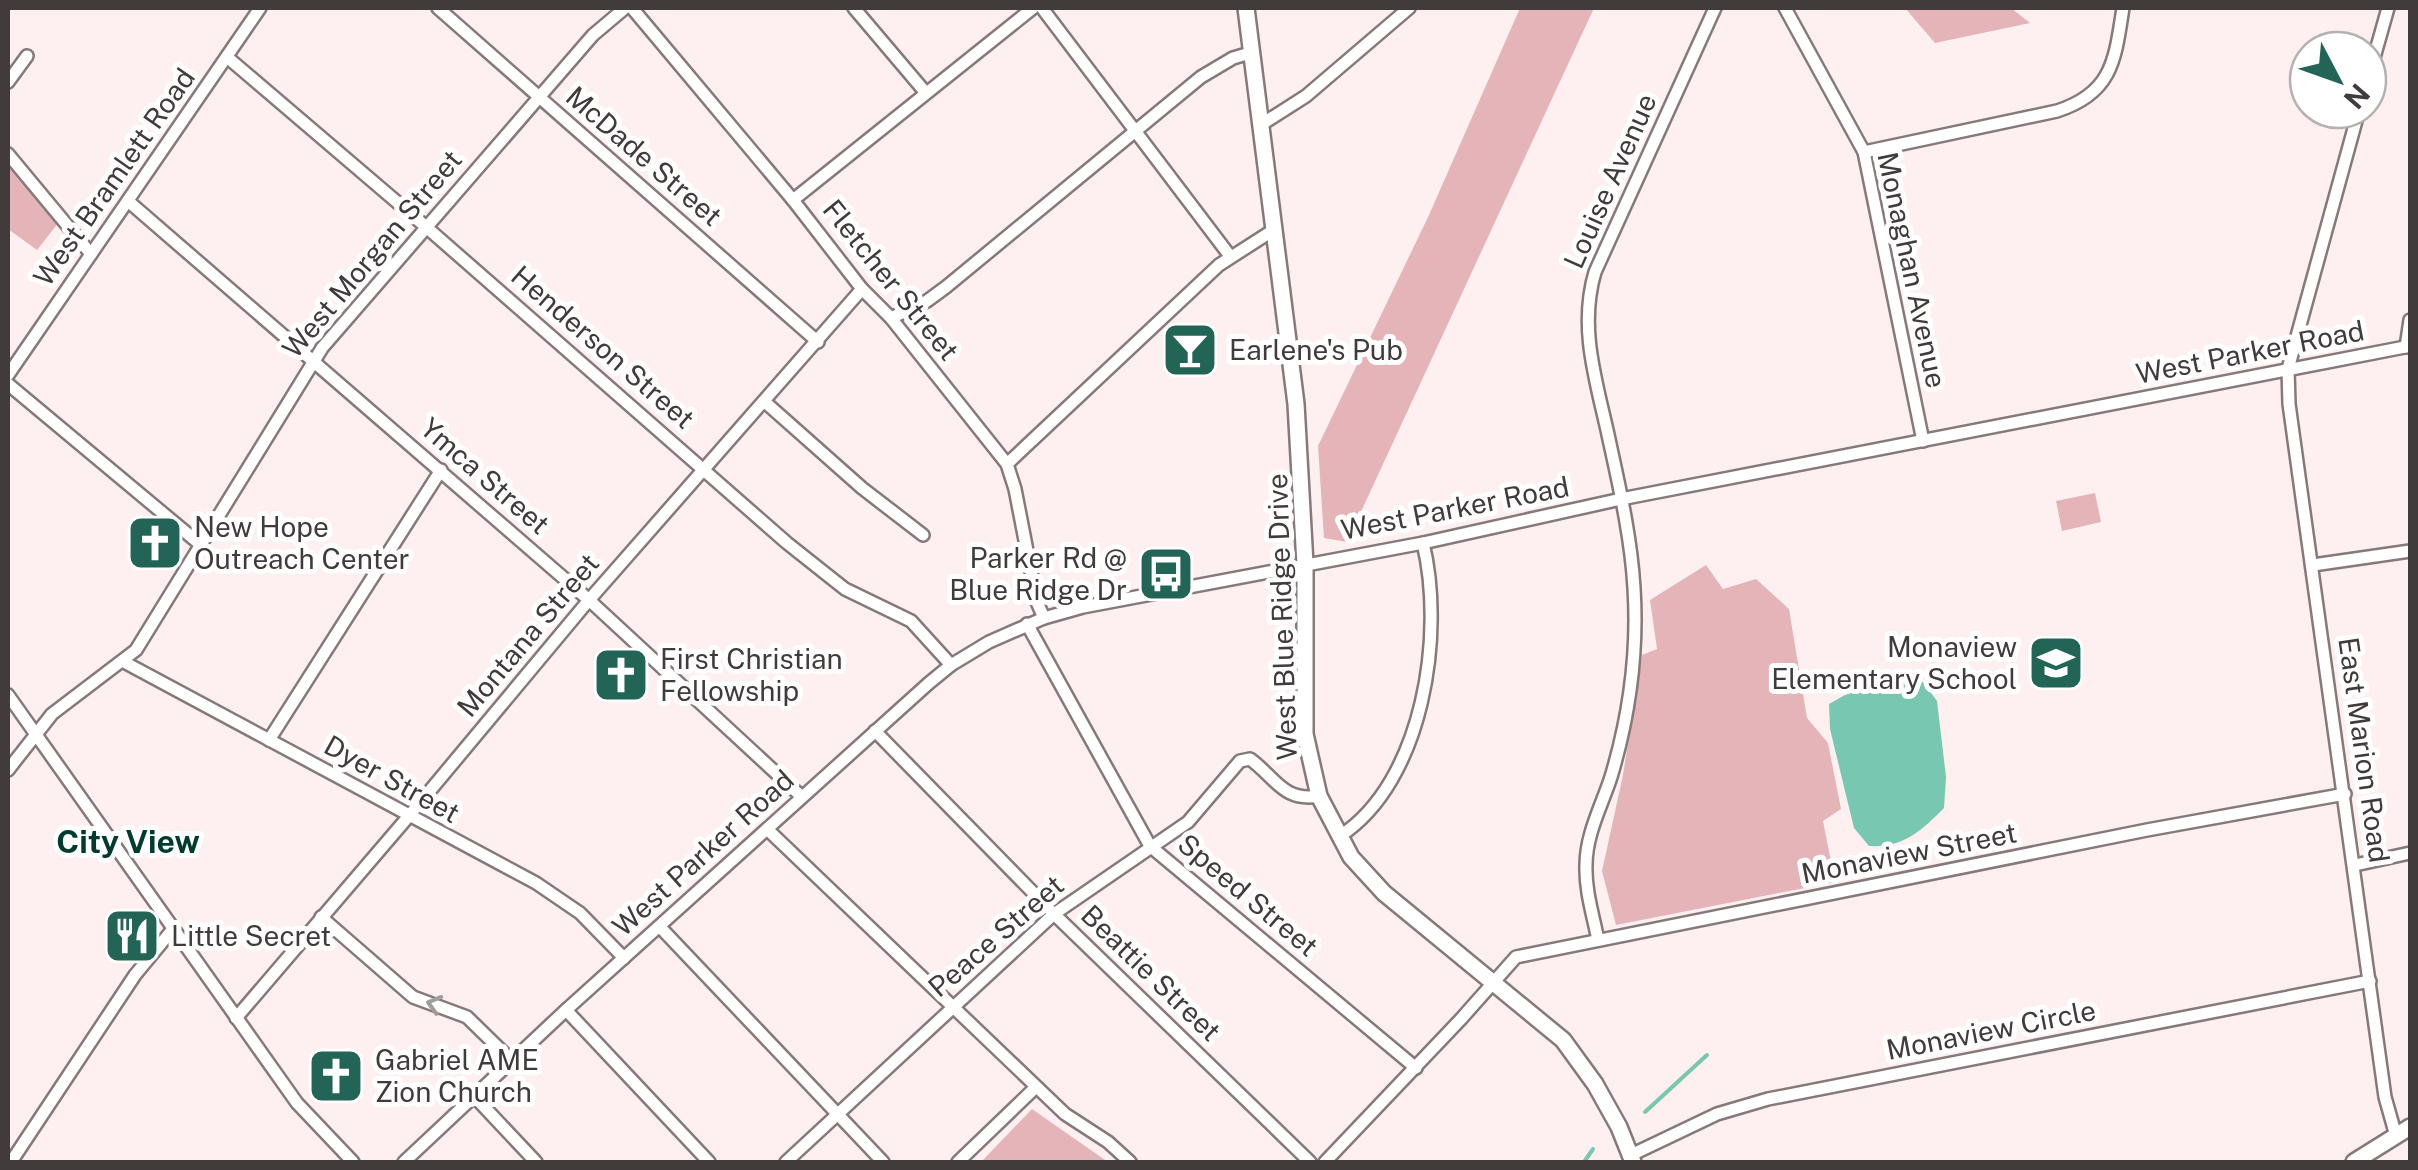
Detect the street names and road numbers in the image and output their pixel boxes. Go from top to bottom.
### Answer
street label: West Bramlett Road [26,62,201,292]
street label: McDade Street [560,79,729,232]
street label: Louise Avenue [1556,88,1663,273]
street label: West Morgan Street [275,143,468,364]
street label: Monaghan Avenue [1871,149,1954,391]
street label: Fletcher Street [817,193,966,367]
street label: Henderson Street [505,258,701,435]
street label: West Parker Road [2133,313,2367,390]
street label: Ymca Street [414,411,556,541]
street label: West Parker Road [1338,469,1572,546]
street label: West Blue Ridge Drive [1260,473,1303,761]
street label: Montana Street [450,547,605,723]
street label: East Marion Road [2332,635,2397,865]
street label: Dyer Street [319,728,466,829]
street label: West Parker Road [606,763,800,942]
street label: Monaview Street [1798,815,2019,890]
street label: Speed Street [1172,827,1325,963]
street label: Peace Street [921,868,1070,1003]
street label: Beattie Street [1075,898,1228,1047]
street label: Monaview Circle [1883,993,2098,1066]

